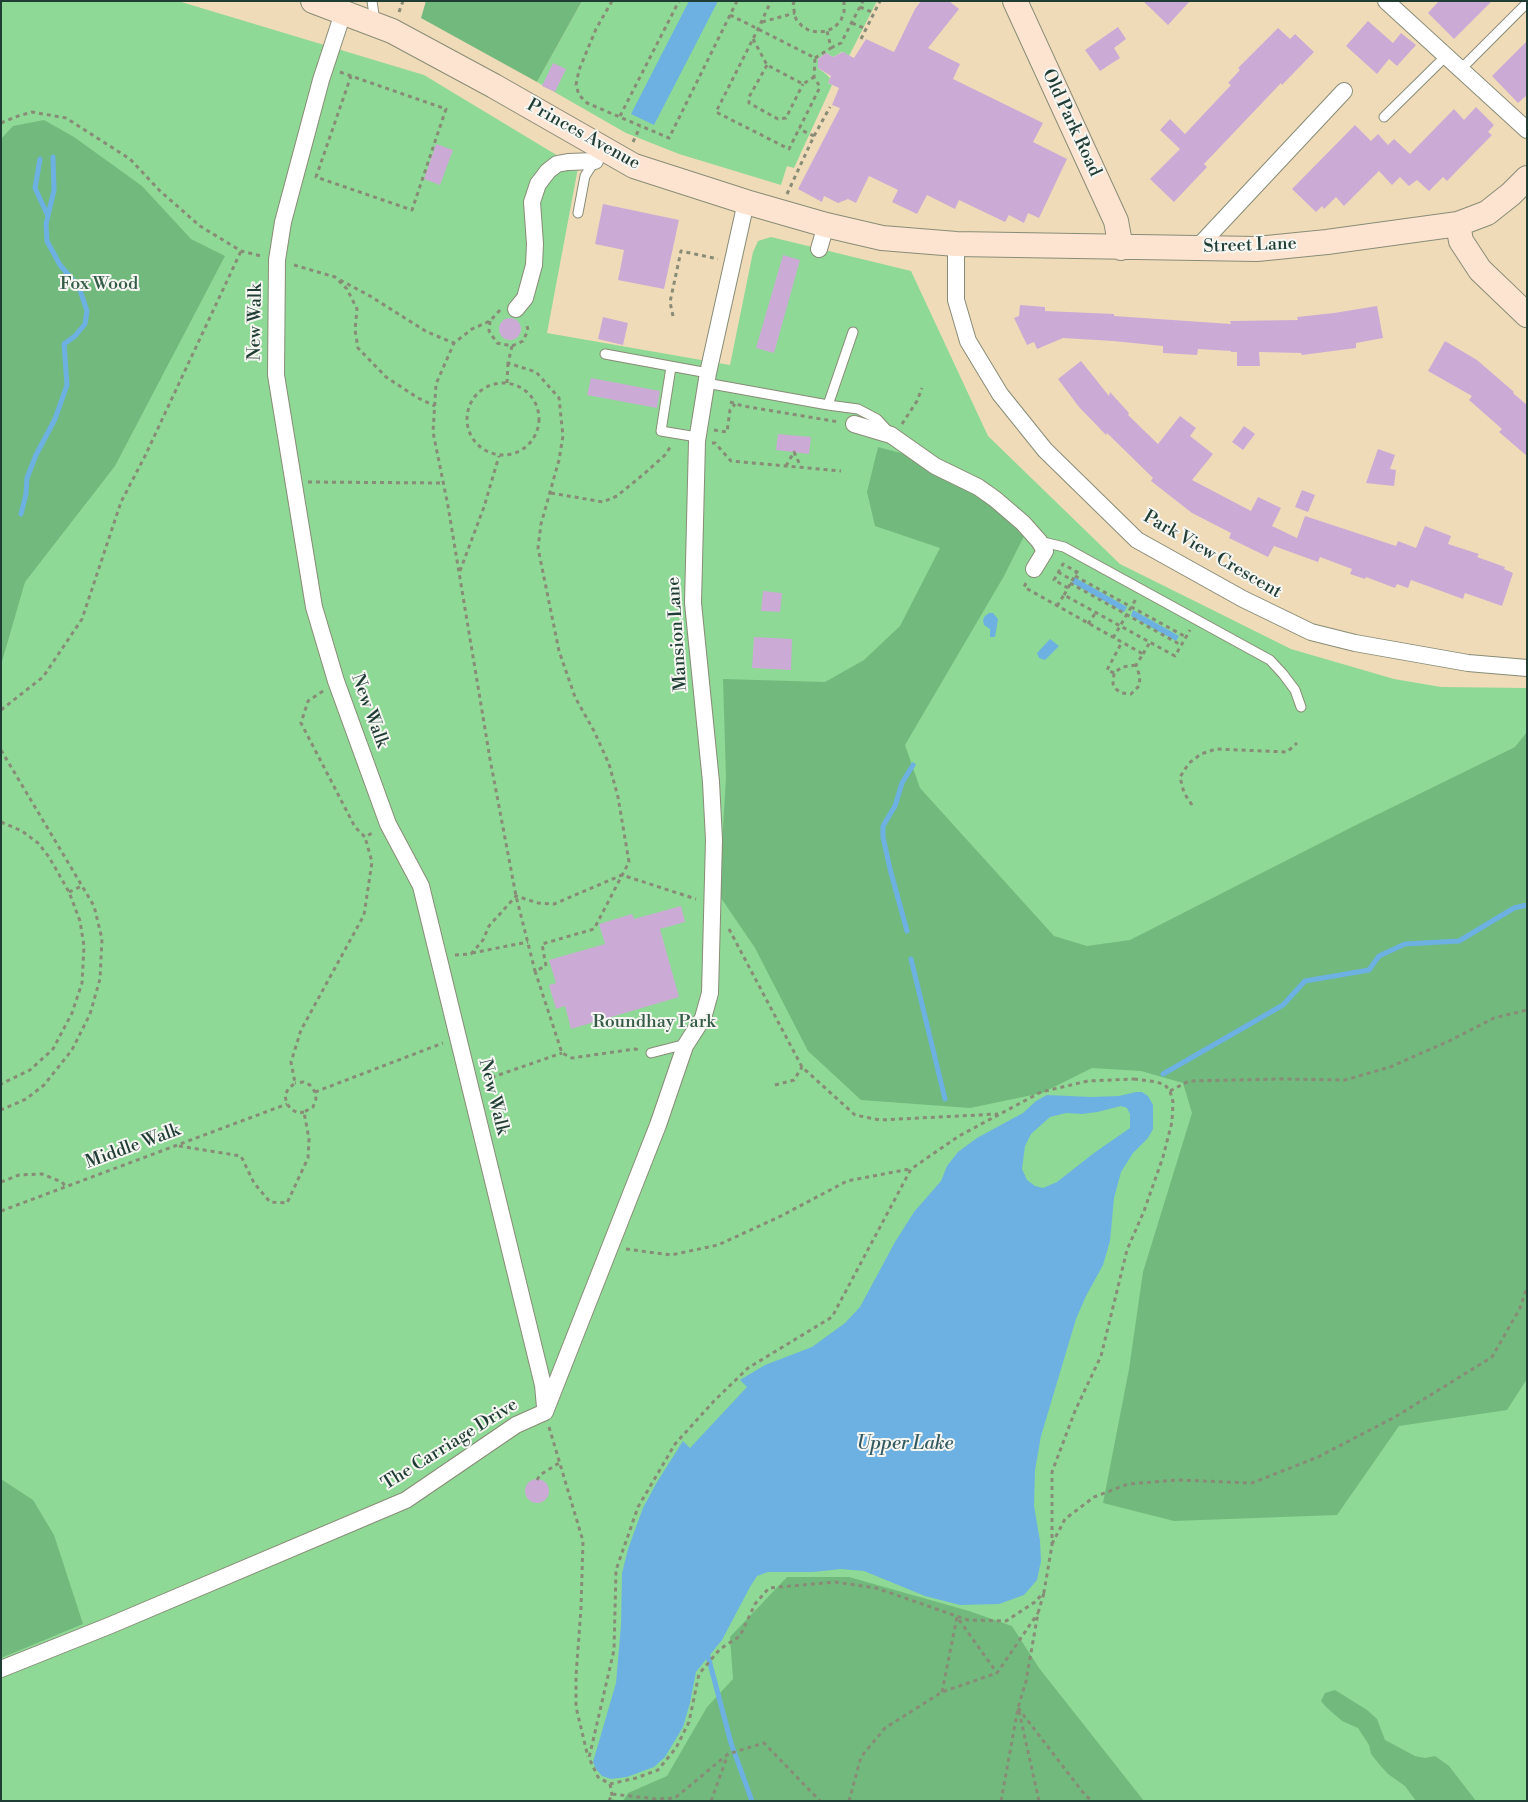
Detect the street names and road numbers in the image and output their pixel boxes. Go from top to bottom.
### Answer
street label: Old Park Road [1037,66,1105,180]
street label: Princes Avenue [523,95,643,175]
street label: Street Lane [1203,234,1297,258]
street label: New Walk [245,283,267,361]
street label: Park View Crescent [1139,507,1285,603]
street label: Mansion Lane [663,576,693,692]
street label: New Walk [346,671,392,751]
street label: New Walk [473,1057,513,1137]
street label: Middle Walk [83,1120,183,1174]
street label: The Carriage Drive [378,1394,522,1496]

